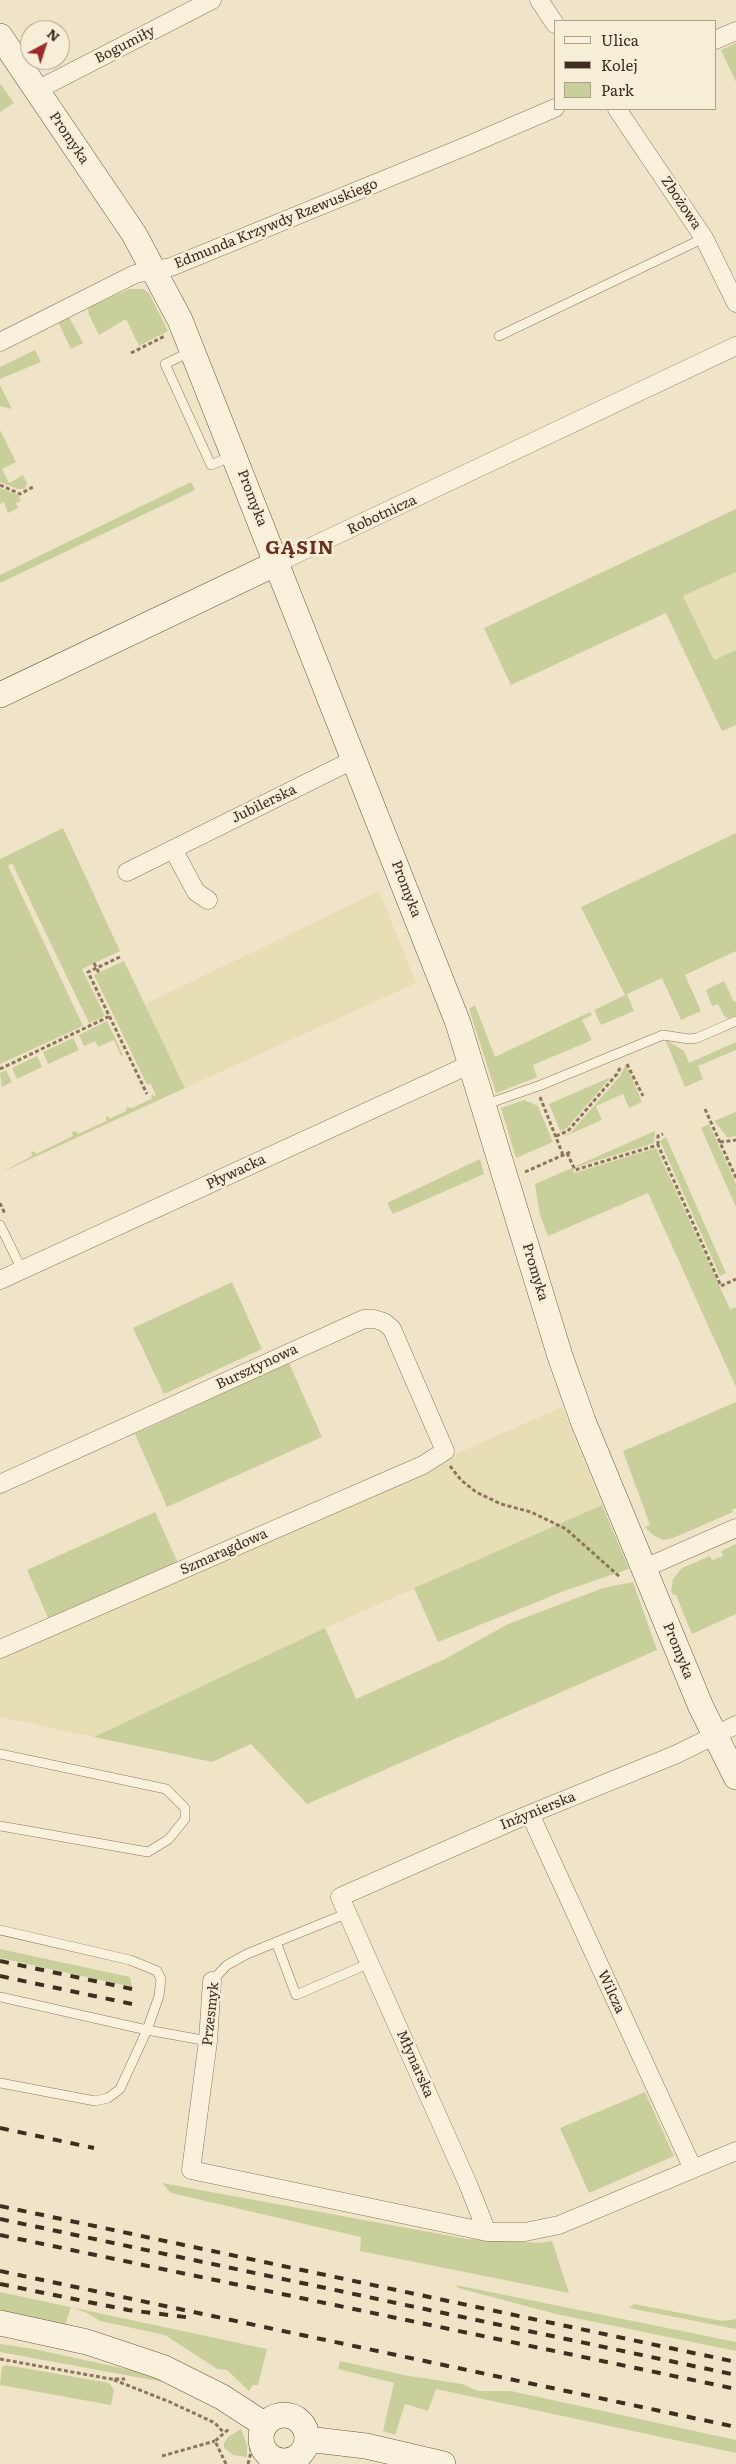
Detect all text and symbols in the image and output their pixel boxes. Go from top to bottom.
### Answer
north arrow [20,20,70,70]
legend [554,20,716,110]
text: N [43,23,65,46]
street label: Bogumiły [92,23,158,67]
text: Ulica [601,28,639,51]
text: Kolej [601,53,638,76]
text: Park [601,78,634,101]
street label: Promyka [45,109,93,167]
street label: Zbożowa [657,173,705,233]
street label: Edmunda Krzywdy Rzewuskiego [172,175,380,273]
street label: Promyka [233,467,271,529]
street label: Robotnicza [345,492,419,538]
district label: GĄSIN [265,537,335,559]
street label: Jubilerska [229,781,299,827]
street label: Promyka [387,858,425,920]
street label: Pływacka [204,1151,268,1193]
street label: Promyka [518,1241,552,1303]
street label: Bursztynowa [214,1341,300,1393]
street label: Szmaragdowa [178,1525,270,1579]
street label: Promyka [659,1620,697,1682]
street label: Inżynierska [498,1788,578,1834]
street label: Wilcza [594,1968,628,2016]
street label: Przesmyk [199,1981,223,2047]
street label: Młynarska [393,2028,437,2100]

